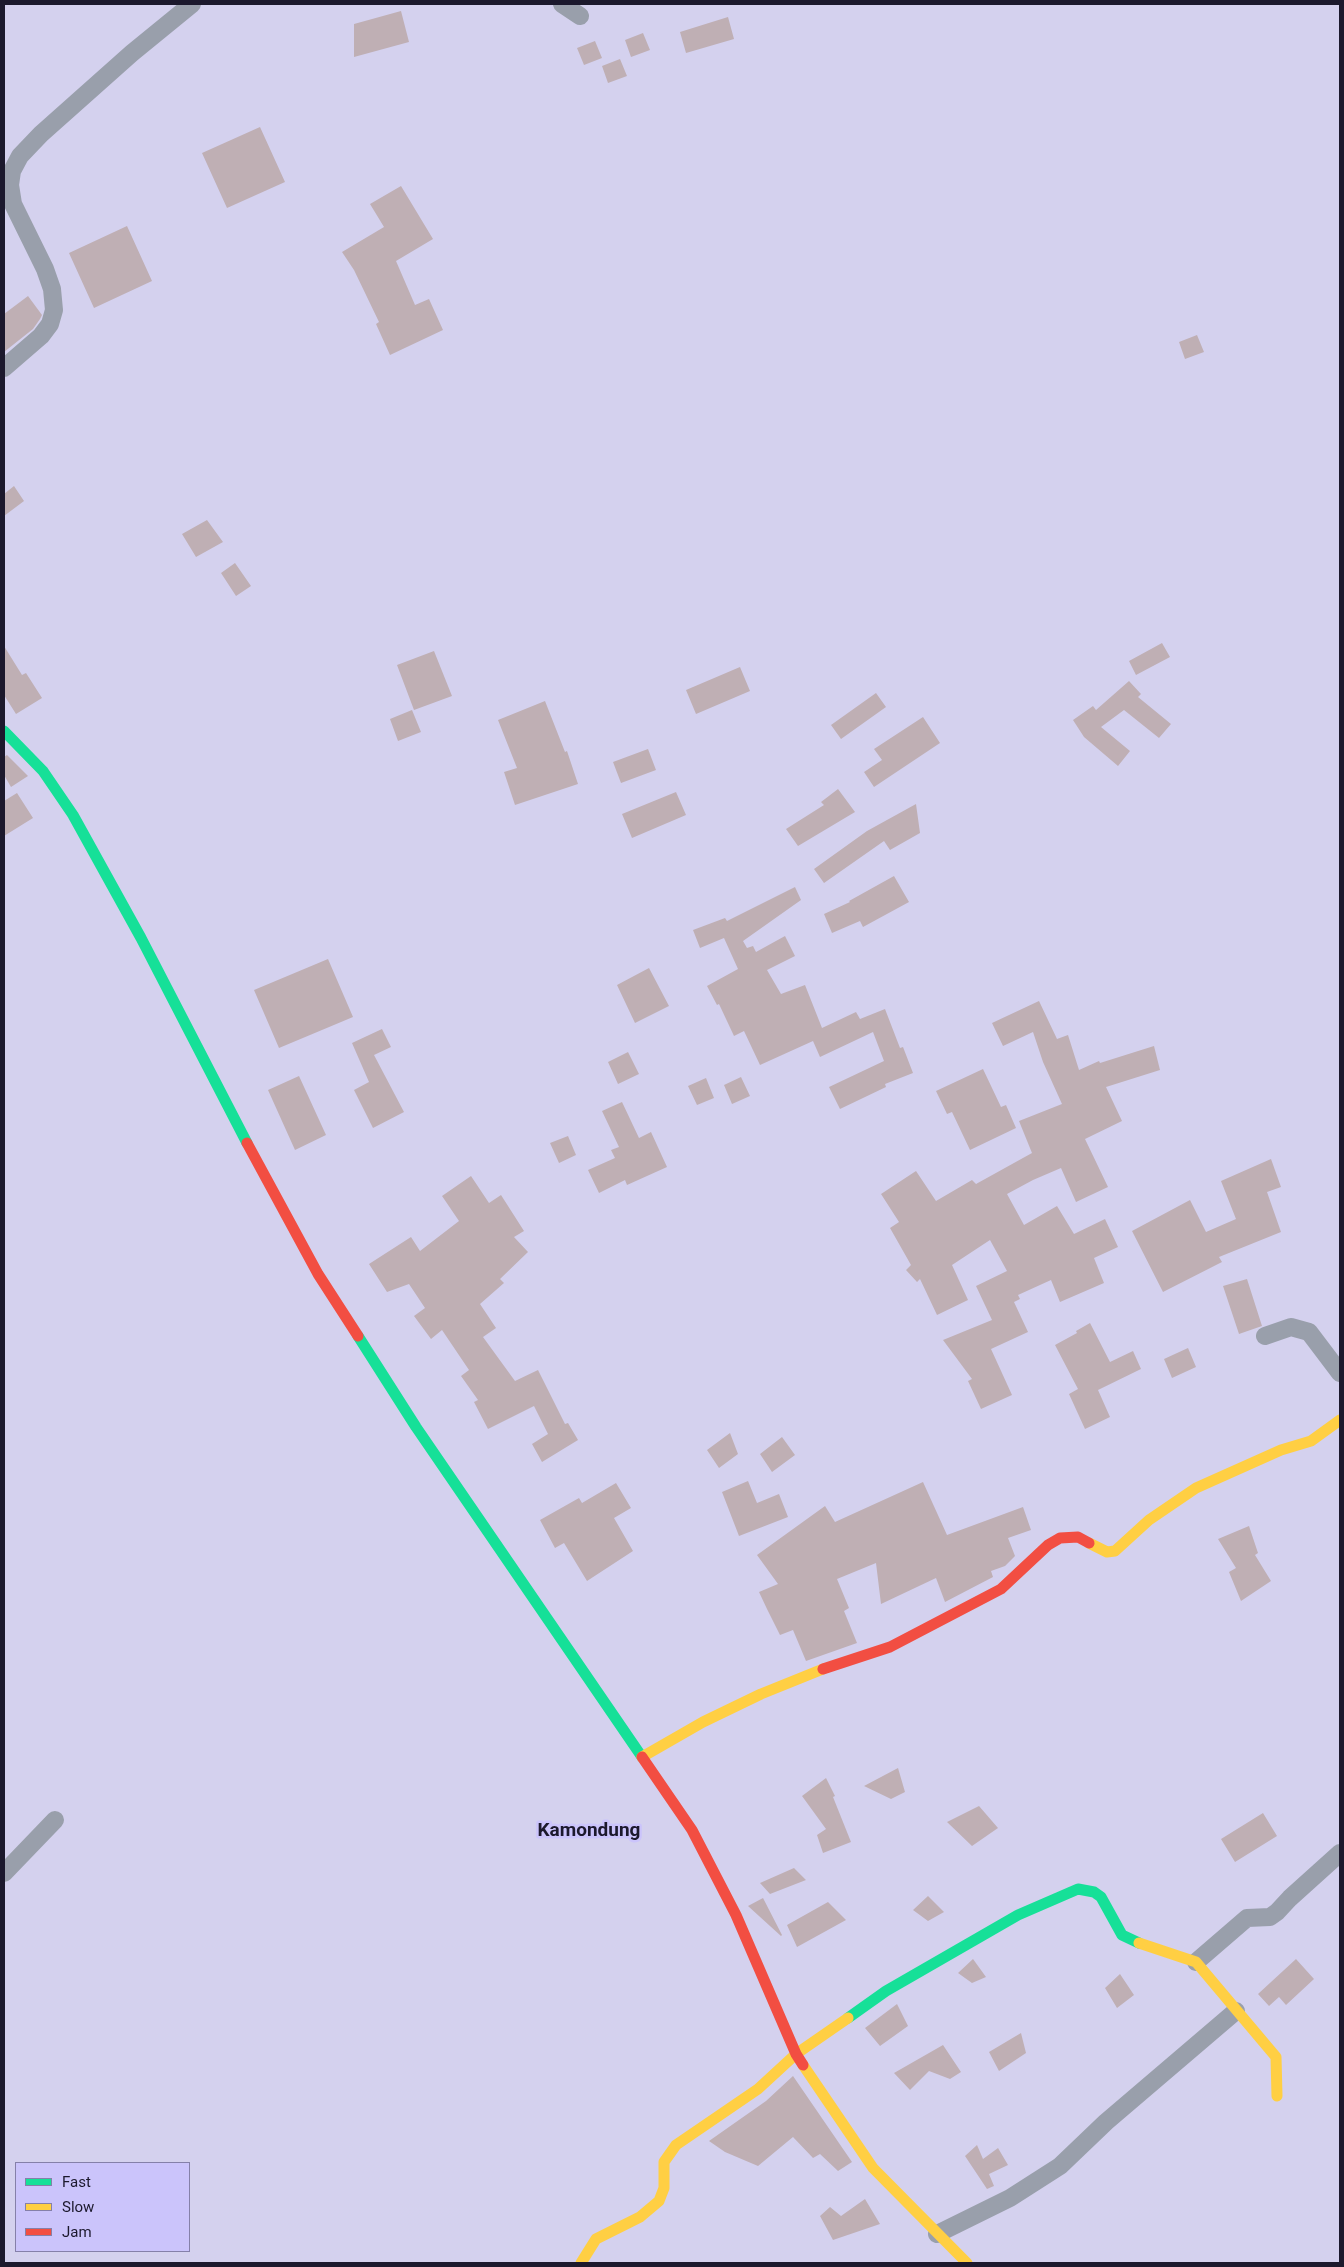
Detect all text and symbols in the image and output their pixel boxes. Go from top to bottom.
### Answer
district label: Kamondung [538,1820,640,1842]
legend [15,2162,190,2252]
text: Fast [62,2173,91,2191]
text: Slow [62,2198,94,2216]
text: Jam [62,2223,92,2241]

